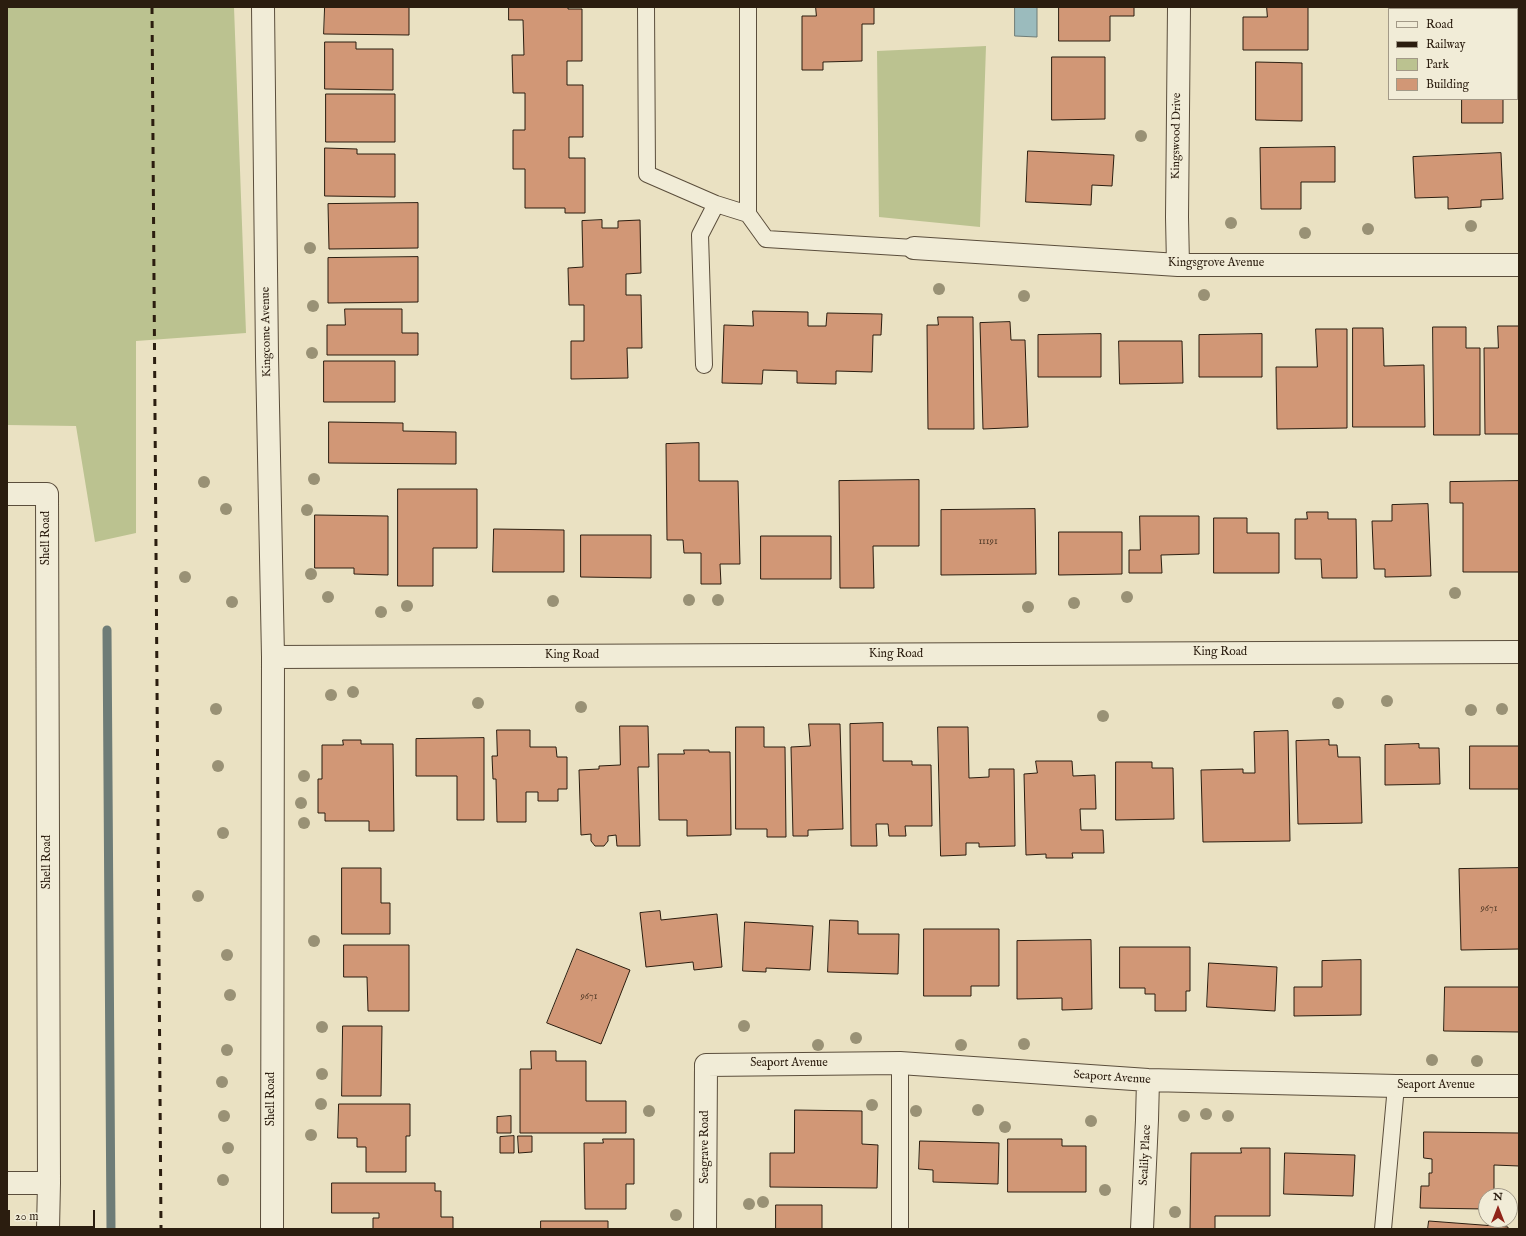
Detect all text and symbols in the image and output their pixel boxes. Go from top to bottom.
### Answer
legend [1388,8,1518,100]
text: Road [1426,17,1453,32]
text: Railway [1426,37,1465,52]
text: Park [1426,57,1449,72]
text: Building [1426,77,1469,92]
street label: Kingswood Drive [1169,93,1185,179]
street label: Kingsgrove Avenue [1168,257,1264,271]
street label: Kingcome Avenue [259,287,275,377]
street label: Shell Road [40,511,54,565]
house number: 11191 [978,536,998,548]
street label: King Road [1193,646,1247,660]
street label: King Road [869,648,923,662]
street label: King Road [545,649,599,663]
street label: Shell Road [41,835,55,889]
house number: 9671 [1481,903,1497,915]
house number: 9671 [581,991,597,1003]
street label: Seaport Avenue [750,1057,828,1071]
street label: Seaport Avenue [1073,1068,1151,1088]
street label: Shell Road [265,1072,279,1126]
street label: Seaport Avenue [1397,1079,1475,1093]
street label: Seagrave Road [699,1110,713,1184]
street label: Sealily Place [1137,1124,1155,1186]
north arrow [1478,1188,1518,1228]
text: N [1493,1190,1503,1204]
scale bar [10,1202,97,1228]
text: 20 m [15,1209,38,1224]

